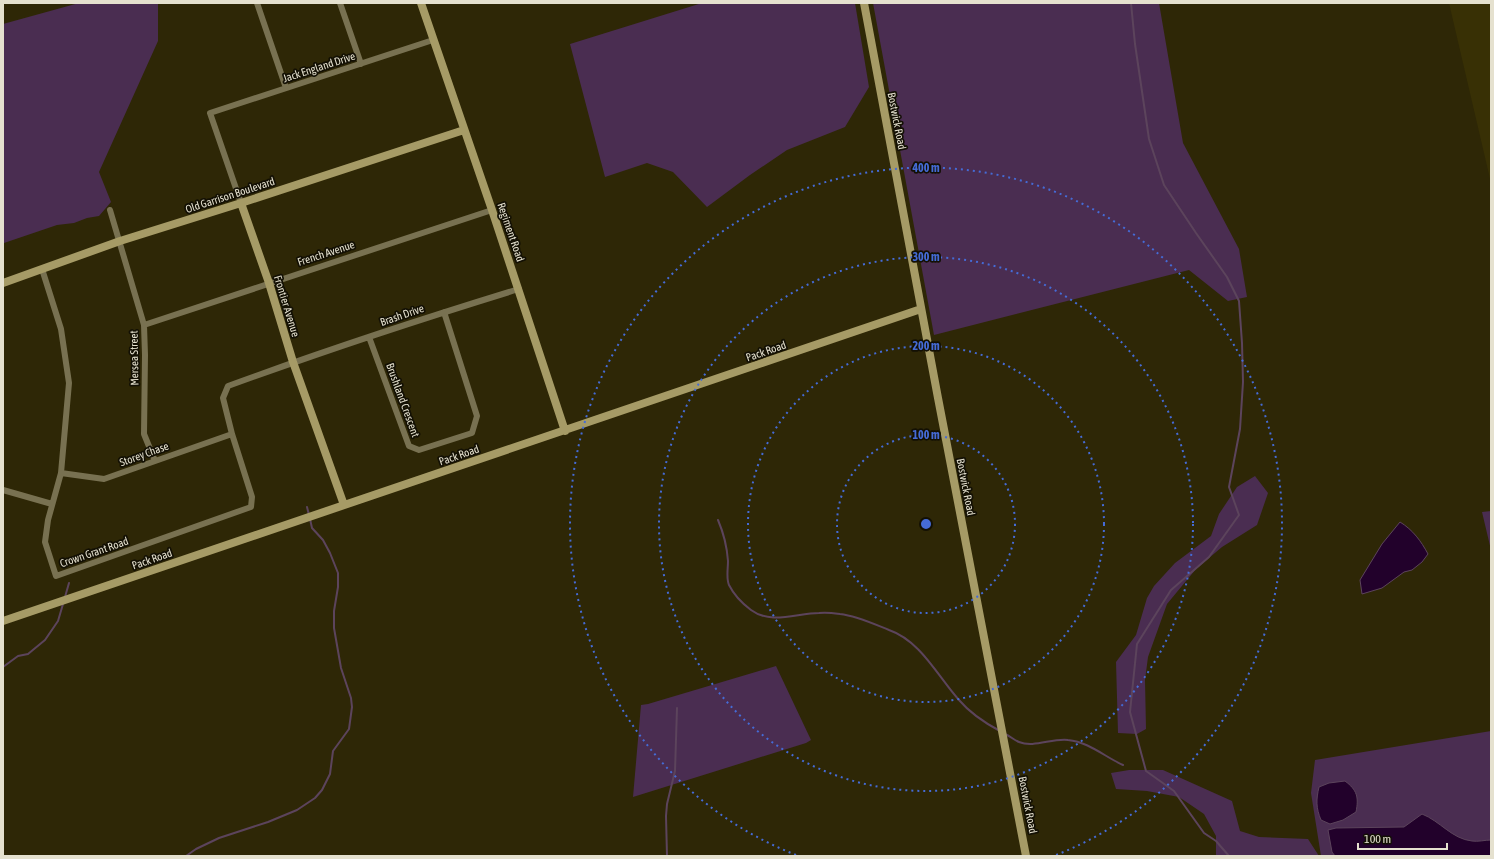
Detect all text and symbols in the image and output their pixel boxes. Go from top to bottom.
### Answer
street label: Jack England Drive [281,50,357,84]
street label: Bostwick Road [886,91,908,151]
text: 400 m [911,161,940,175]
street label: Old Garrison Boulevard [184,175,276,215]
street label: Regiment Road [495,201,527,263]
street label: French Avenue [296,238,356,268]
text: 300 m [912,250,940,264]
street label: Frontier Avenue [272,274,302,338]
street label: Brash Drive [379,302,425,328]
street label: Mersea Street [128,330,140,386]
street label: Pack Road [744,339,788,363]
text: 200 m [912,339,940,353]
street label: Brushland Crescent [384,361,422,439]
text: 100 m [912,428,940,442]
street label: Storey Chase [118,440,170,468]
street label: Pack Road [437,443,481,467]
street label: Bostwick Road [955,457,977,517]
centre of rings [919,517,933,531]
street label: Crown Grant Road [58,535,130,569]
street label: Pack Road [130,547,174,571]
street label: Bostwick Road [1017,775,1039,835]
scale bar [1358,825,1447,851]
text: 100 m [1364,832,1391,846]

